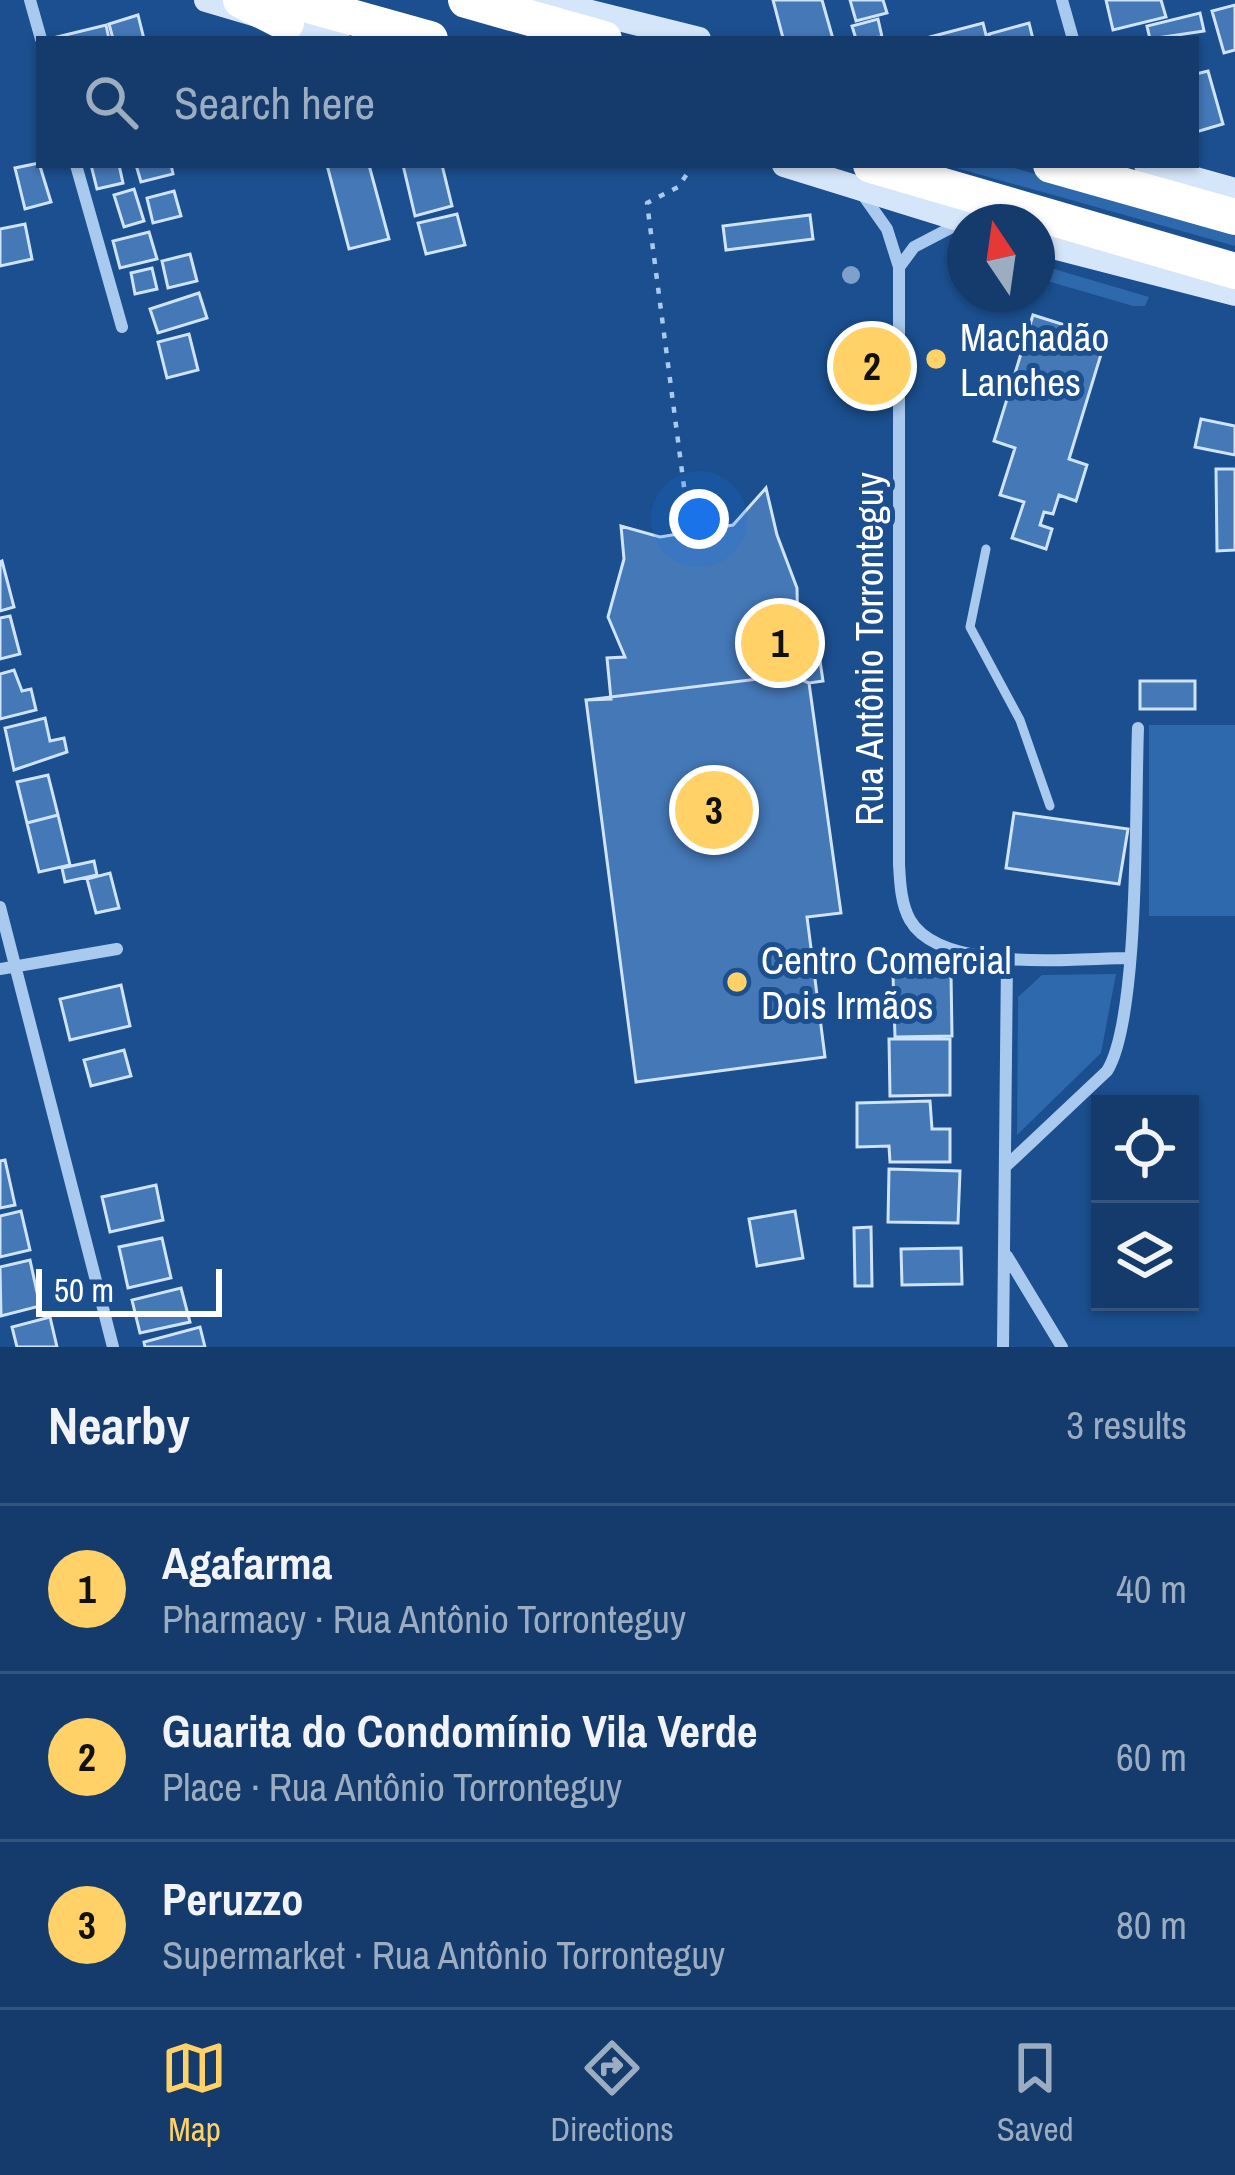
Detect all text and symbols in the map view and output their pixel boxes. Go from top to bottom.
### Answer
search box [36,36,1199,168]
icon: search [78,69,144,135]
text: Search here [174,72,375,133]
north arrow [947,204,1055,312]
place label: Machadão Lanches [960,311,1109,408]
pin: 2 [833,321,911,411]
marker: Machadão Lanches [923,346,949,372]
street label: Rua Antônio Torronteguy [843,472,895,826]
your location [669,489,729,549]
pin: 1 [741,598,819,688]
pin: 3 [675,765,753,855]
place label: Centro Comercial Dois Irmãos [761,934,1012,1031]
marker: Centro Comercial Dois Irmãos [724,969,750,995]
map controls [1091,1095,1199,1311]
button: locate [1091,1095,1199,1203]
button: layers [1091,1203,1199,1311]
scale bar [36,1263,222,1316]
text: 50 m [54,1268,114,1312]
text: Nearby [48,1391,190,1460]
text: 3 results [1066,1399,1187,1451]
text: Agafarma [162,1532,332,1593]
text: 1 [78,1563,96,1615]
text: 40 m [1116,1563,1187,1615]
text: Pharmacy · Rua Antônio Torronteguy [162,1593,686,1645]
text: Guarita do Condomínio Vila Verde [162,1700,757,1761]
text: 2 [78,1731,96,1783]
text: 60 m [1116,1731,1187,1783]
text: Place · Rua Antônio Torronteguy [162,1761,622,1813]
text: Peruzzo [162,1868,303,1929]
text: 3 [78,1899,96,1951]
text: 80 m [1116,1899,1187,1951]
text: Supermarket · Rua Antônio Torronteguy [162,1929,725,1981]
tab: Map [161,2035,227,2151]
tab: Directions [550,2035,674,2151]
tab: Saved [997,2035,1073,2151]

